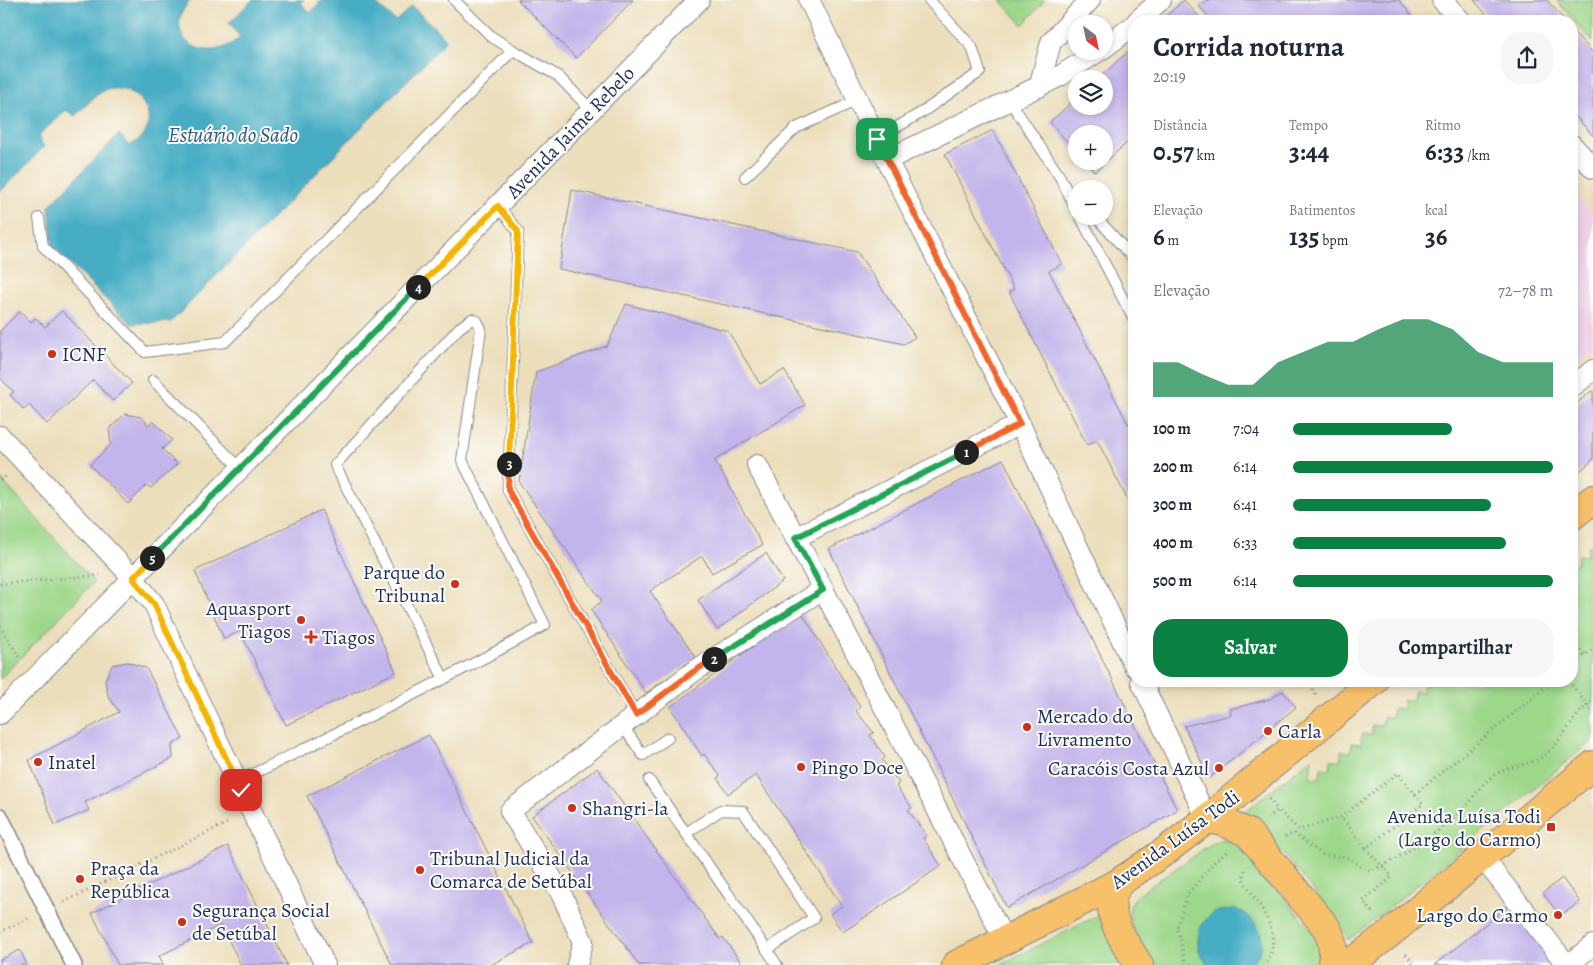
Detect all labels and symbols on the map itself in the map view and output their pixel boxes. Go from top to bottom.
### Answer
north arrow [1068,15,1112,60]
street label: Avenida Jaime Rebelo [499,60,641,205]
pin [856,118,898,160]
water label: Estuário do Sado [168,121,298,149]
pin: 4 [406,274,430,300]
place label: ICNF [62,341,106,368]
marker: ICNF [46,348,58,360]
pin: 1 [954,440,978,464]
pin: 3 [496,452,522,476]
pin: 5 [140,546,164,570]
place label: Parque do Tribunal [363,559,445,609]
marker: Parque do Tribunal [449,578,461,590]
place label: Aquasport Tiagos [205,595,291,645]
marker: Aquasport Tiagos [295,614,307,626]
place label: Tiagos [322,624,375,651]
marker: Tiagos [304,630,318,644]
pin: 2 [702,646,726,672]
place label: Mercado do Livramento [1037,703,1133,753]
place label: Carla [1278,718,1322,745]
marker: Mercado do Livramento [1021,721,1033,733]
marker: Carla [1262,725,1274,737]
place label: Inatel [48,749,96,776]
place label: Pingo Doce [811,754,904,781]
place label: Caracóis Costa Azul [1048,755,1209,782]
marker: Inatel [32,756,44,768]
marker: Pingo Doce [795,761,807,773]
marker: Caracóis Costa Azul [1213,762,1225,774]
pin [220,769,262,811]
street label: Avenida Luísa Todi [1104,783,1245,896]
place label: Shangri-la [582,795,669,822]
marker: Shangri-la [566,802,578,814]
place label: Avenida Luísa Todi (Largo do Carmo) [1387,803,1541,853]
marker: Avenida Luísa Todi (Largo do Carmo) [1545,821,1557,833]
place label: Tribunal Judicial da Comarca de Setúbal [430,845,592,895]
place label: Praça da República [90,855,171,905]
marker: Tribunal Judicial da Comarca de Setúbal [414,864,426,876]
marker: Praça da República [74,873,86,885]
place label: Segurança Social de Setúbal [192,897,330,947]
place label: Largo do Carmo [1416,902,1548,929]
marker: Largo do Carmo [1552,909,1564,921]
marker: Segurança Social de Setúbal [176,916,188,928]

